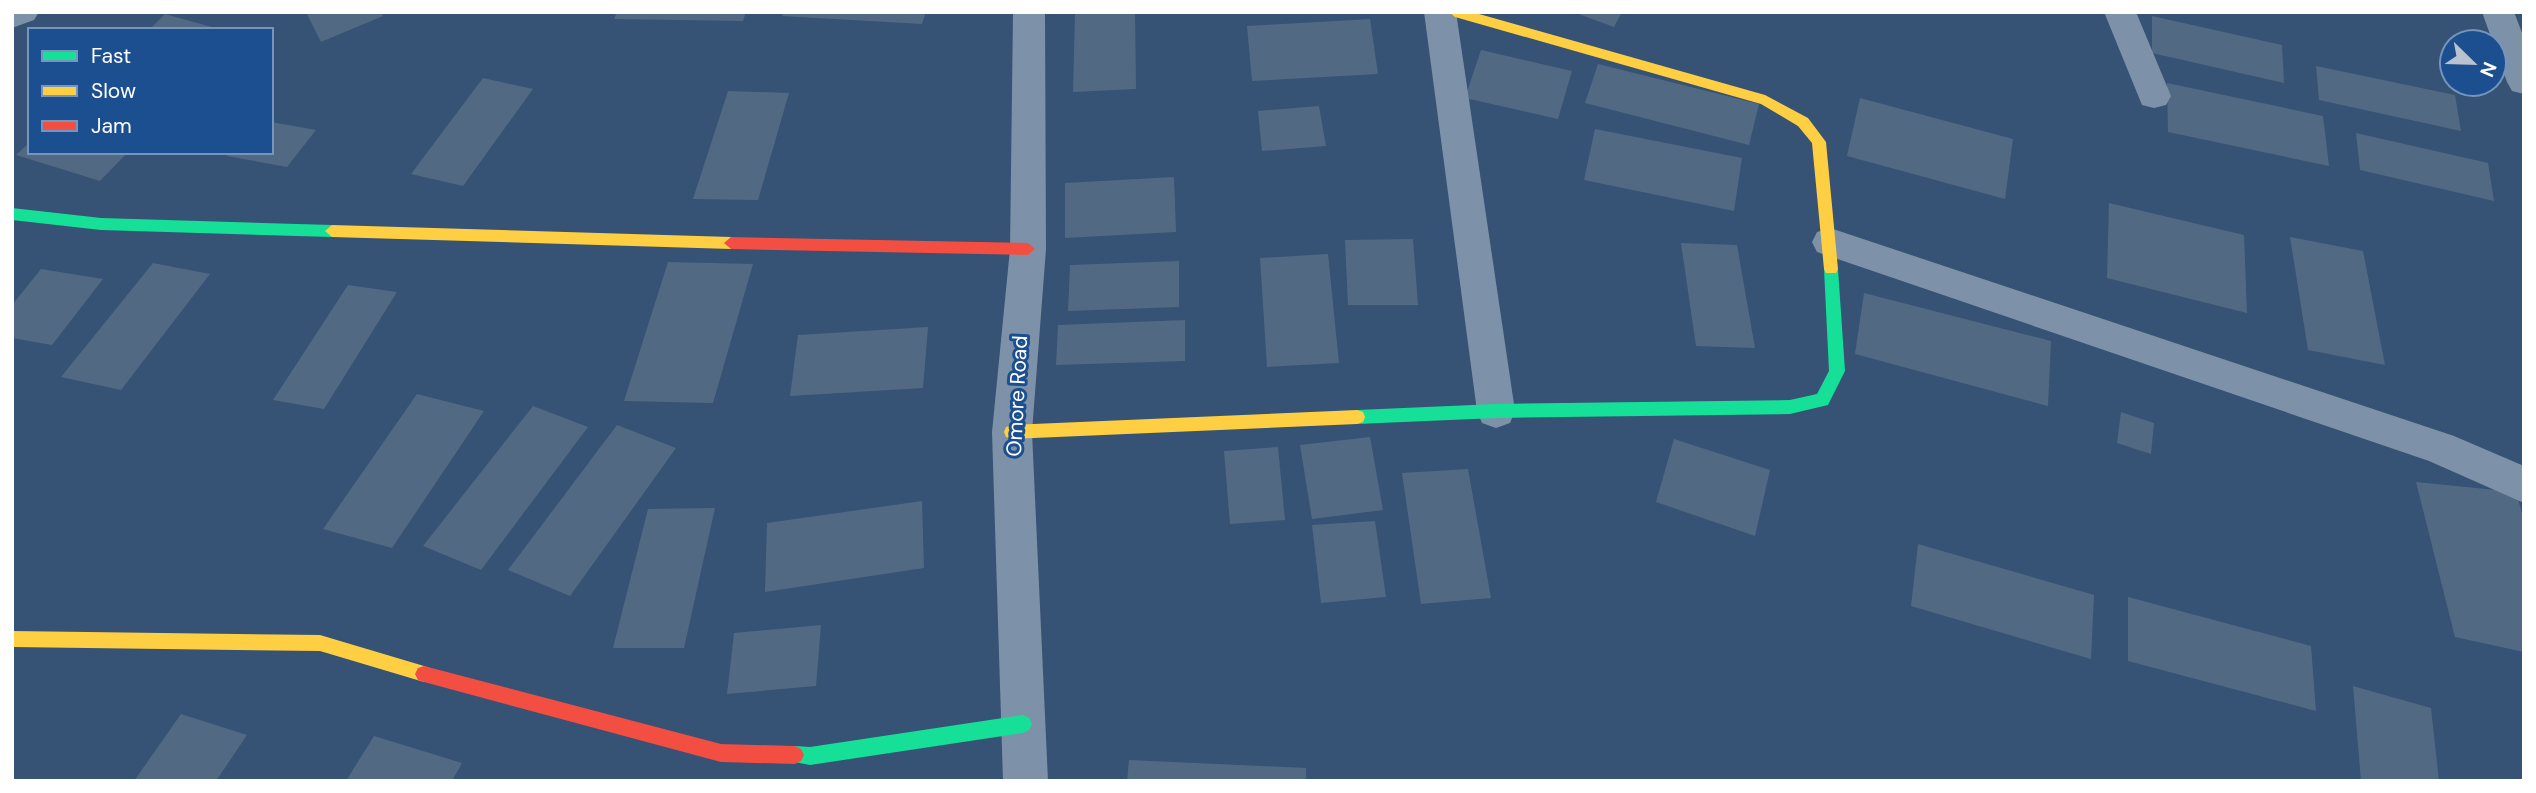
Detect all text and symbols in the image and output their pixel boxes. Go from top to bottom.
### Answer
legend [28,28,273,154]
north arrow [2438,28,2508,98]
text: Fast [91,42,131,70]
text: N [2474,58,2502,81]
text: Slow [91,77,136,105]
text: Jam [91,112,132,140]
street label: Omore Road [1000,335,1034,457]

